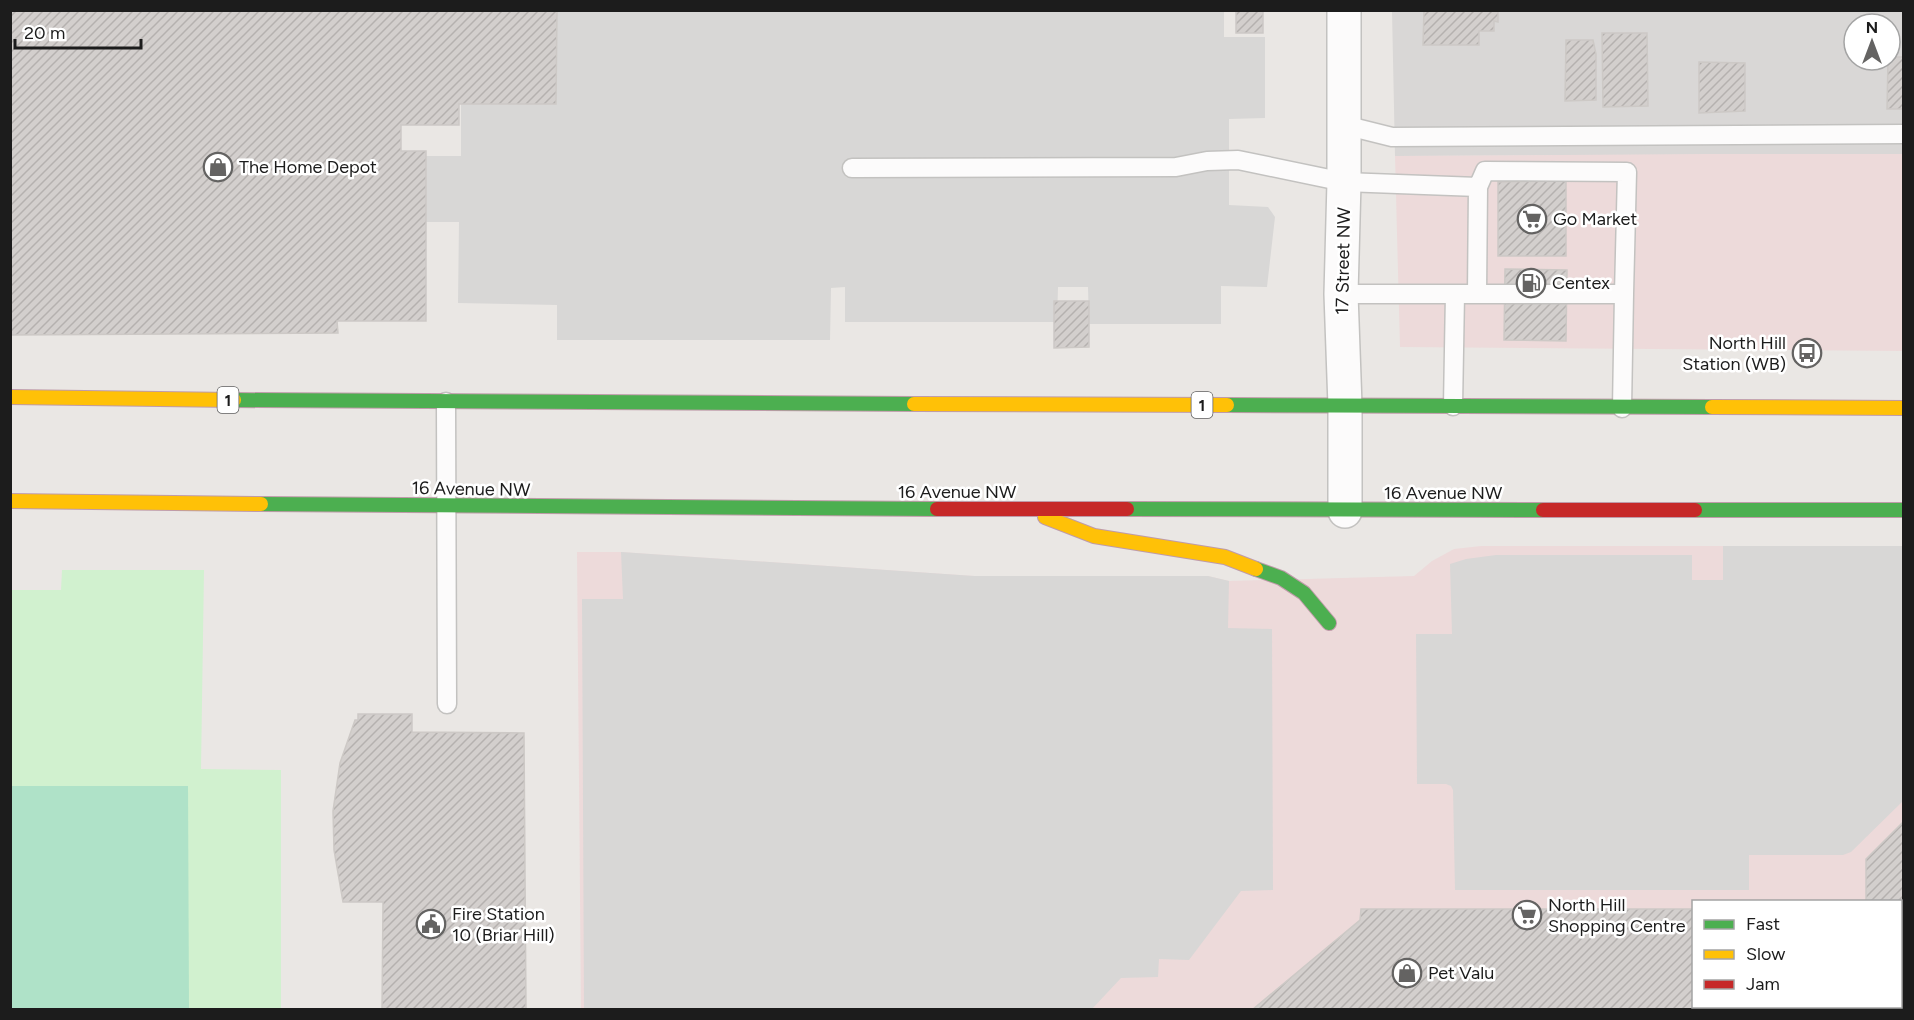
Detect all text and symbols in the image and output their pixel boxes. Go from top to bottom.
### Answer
scale bar [15,12,141,50]
north arrow [1842,12,1902,72]
text: N [1866,18,1878,37]
text: 20 m [24,22,65,44]
shop icon: The Home Depot [202,151,234,183]
place label: The Home Depot [239,156,377,178]
supermarket icon: Go Market [1516,203,1548,235]
street label: 17 Street NW [1331,206,1355,315]
place label: Go Market [1553,208,1637,230]
fuel station icon: Centex [1515,267,1547,299]
place label: Centex [1552,272,1610,294]
place label: North Hill Station (WB) [1682,332,1786,375]
bus stop icon: North Hill Station (WB) [1791,337,1823,369]
road number: 1 [218,387,238,413]
road number: 1 [1192,392,1212,418]
street label: 16 Avenue NW [412,477,531,501]
street label: 16 Avenue NW [898,481,1017,503]
street label: 16 Avenue NW [1384,482,1503,504]
place label: North Hill Shopping Centre [1548,894,1686,937]
supermarket icon: North Hill Shopping Centre [1511,899,1543,931]
legend [1692,900,1902,1008]
place label: Fire Station 10 (Briar Hill) [452,903,555,946]
public building icon: Fire Station 10 (Briar Hill) [415,908,447,940]
text: Fast [1746,913,1780,935]
text: Slow [1746,943,1785,965]
shop icon: Pet Valu [1391,957,1423,989]
place label: Pet Valu [1428,962,1494,984]
text: Jam [1746,973,1780,995]

